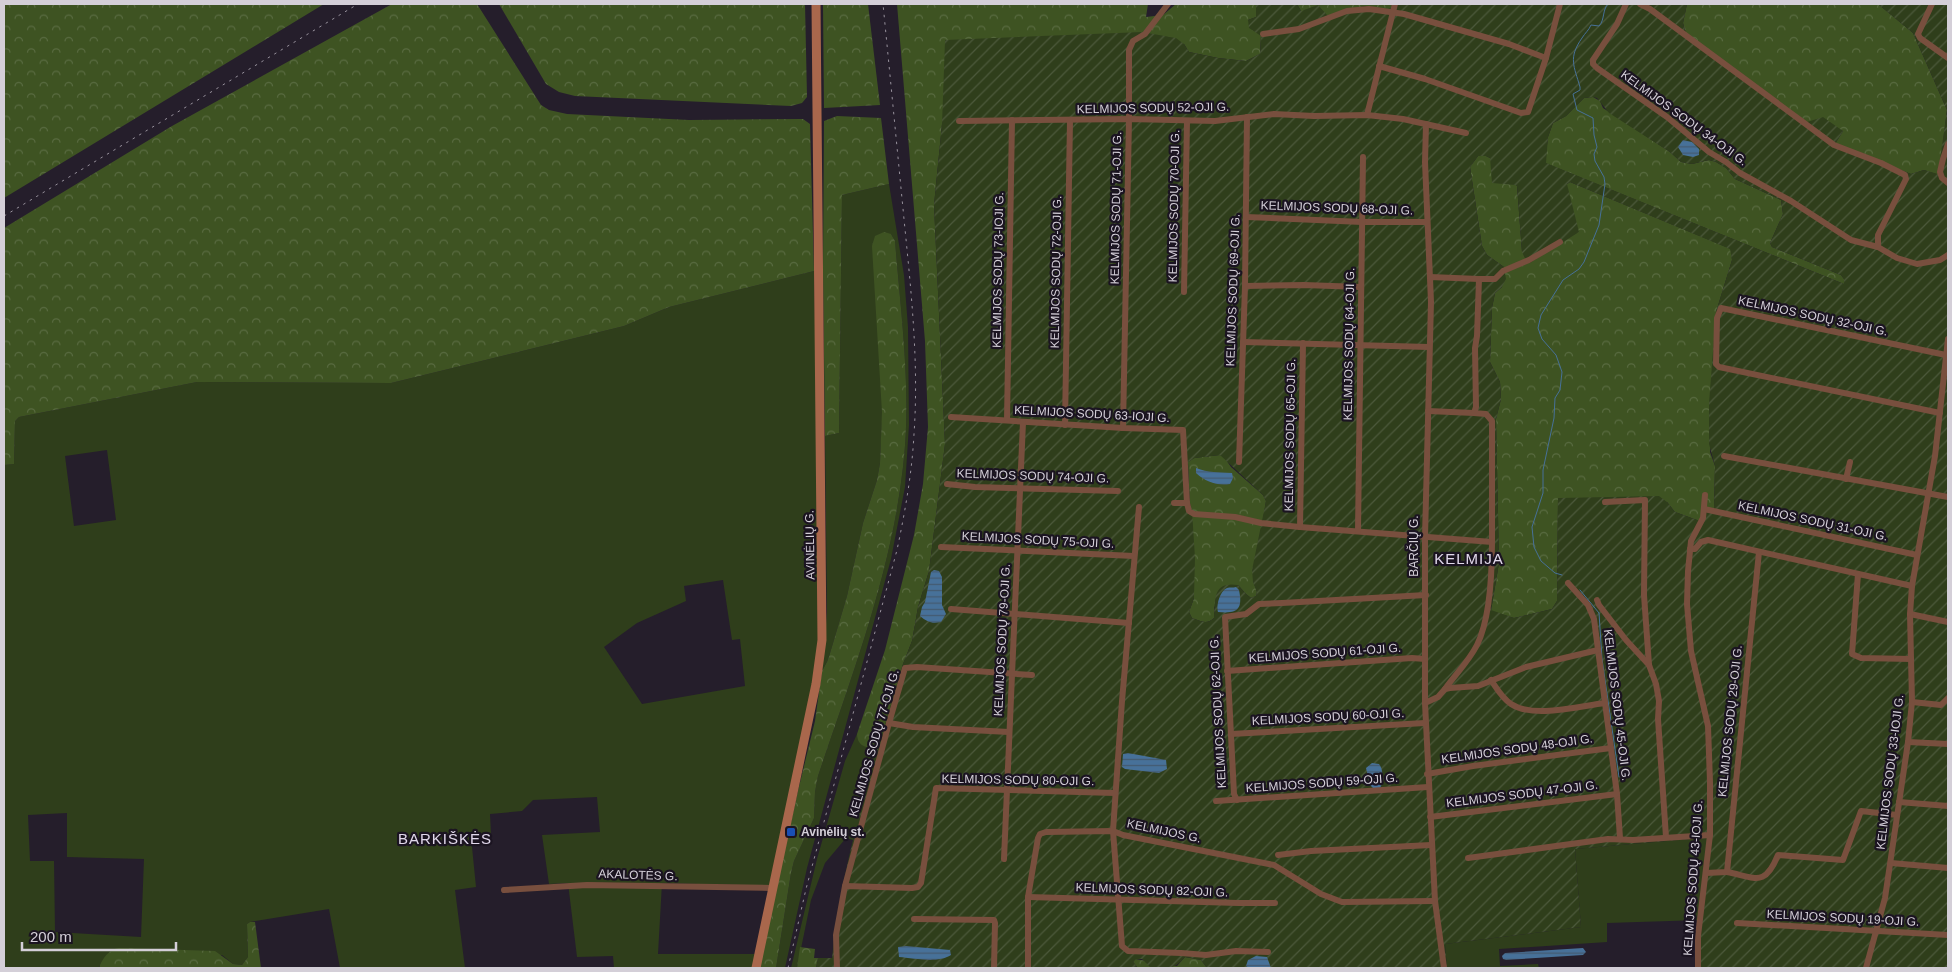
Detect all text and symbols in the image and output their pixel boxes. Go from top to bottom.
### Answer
street label: KELMIJOS SODŲ 34-OJI G. [1618,67,1750,169]
street label: KELMIJOS SODŲ 52-OJI G. [1077,100,1229,116]
street label: KELMIJOS SODŲ 70-OJI G. [1166,130,1182,282]
street label: KELMIJOS SODŲ 71-OJI G. [1108,132,1124,284]
street label: KELMIJOS SODŲ 73-IOJI G. [990,192,1006,348]
street label: KELMIJOS SODŲ 72-OJI G. [1048,196,1064,348]
street label: KELMIJOS SODŲ 68-OJI G. [1260,198,1414,218]
street label: KELMIJOS SODŲ 69-OJI G. [1223,213,1243,367]
street label: KELMIJOS SODŲ 64-OJI G. [1341,268,1357,420]
street label: KELMIJOS SODŲ 32-OJI G. [1737,293,1889,339]
street label: KELMIJOS SODŲ 65-OJI G. [1282,359,1298,511]
street label: KELMIJOS SODŲ 63-IOJI G. [1014,403,1170,425]
street label: KELMIJOS SODŲ 74-OJI G. [956,466,1110,486]
street label: KELMIJOS SODŲ 31-OJI G. [1737,498,1889,544]
street label: AVINĖLIŲ G. [802,510,818,580]
street label: BARČIŲ G. [1406,515,1421,577]
street label: KELMIJOS SODŲ 75-OJI G. [961,529,1115,551]
district label: KELMIJA [1434,550,1504,567]
street label: KELMIJOS SODŲ 79-OJI G. [991,563,1013,717]
street label: KELMIJOS SODŲ 45-OJI G. [1601,628,1633,782]
street label: KELMIJOS SODŲ 62-OJI G. [1207,635,1229,789]
street label: KELMIJOS SODŲ 61-OJI G. [1248,641,1402,665]
street label: KELMIJOS SODŲ 29-OJI G. [1715,644,1745,798]
street label: KELMIJOS SODŲ 77-OJI G. [846,668,902,818]
street label: KELMIJOS SODŲ 33-IOJI G. [1874,694,1906,850]
street label: KELMIJOS SODŲ 60-OJI G. [1251,706,1405,728]
street label: KELMIJOS SODŲ 48-OJI G. [1440,731,1594,767]
street label: KELMIJOS SODŲ 59-OJI G. [1245,771,1399,795]
street label: KELMIJOS SODŲ 80-OJI G. [942,772,1094,788]
street label: KELMIJOS SODŲ 47-OJI G. [1445,778,1599,810]
street label: KELMIJOS SODŲ 43-IOJI G. [1681,800,1705,956]
street label: KELMIJOS G. [1126,816,1202,846]
place label: Avinėlių st. [801,825,865,839]
marker: Avinėlių st. [785,826,797,838]
district label: BARKIŠKĖS [398,830,492,847]
street label: AKALOTĖS G. [598,867,678,883]
street label: KELMIJOS SODŲ 82-OJI G. [1075,880,1229,900]
street label: KELMIJOS SODŲ 19-OJI G. [1766,907,1920,929]
scale bar [22,920,176,952]
text: 200 m [30,928,72,945]

